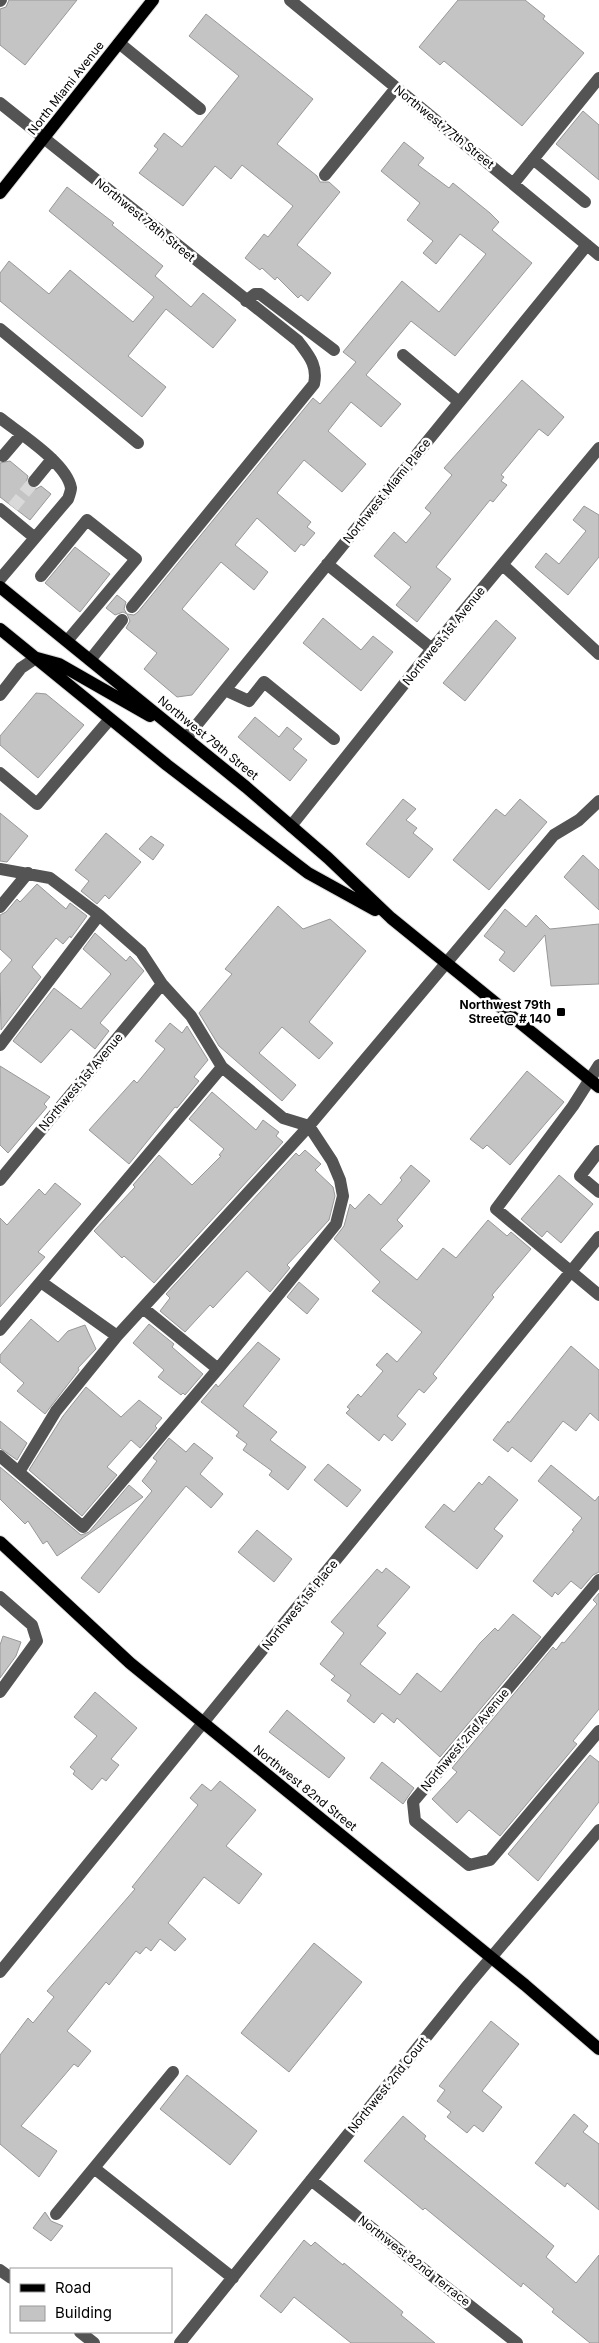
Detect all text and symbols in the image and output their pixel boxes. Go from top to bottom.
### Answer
street label: North Miami Avenue [24,38,107,138]
street label: Northwest 77th Street [391,82,497,172]
street label: Northwest 78th Street [92,175,198,265]
street label: Northwest Miami Place [340,435,434,546]
street label: Northwest 1st Avenue [399,583,488,688]
street label: Northwest 79th Street [155,693,262,783]
place label: Northwest 79th Street@ # 140 [460,997,551,1026]
marker: Northwest 79th Street@ # 140 [555,1006,567,1018]
street label: Northwest 1st Avenue [35,1030,126,1134]
street label: Northwest 1st Place [259,1556,341,1653]
street label: Northwest 2nd Avenue [417,1685,512,1794]
street label: Northwest 82nd Street [251,1741,360,1834]
street label: Northwest 2nd Court [344,2034,431,2136]
street label: Northwest 82nd Terrace [355,2212,473,2309]
legend [10,2268,172,2333]
text: Road [55,2278,91,2297]
text: Building [55,2303,112,2322]

